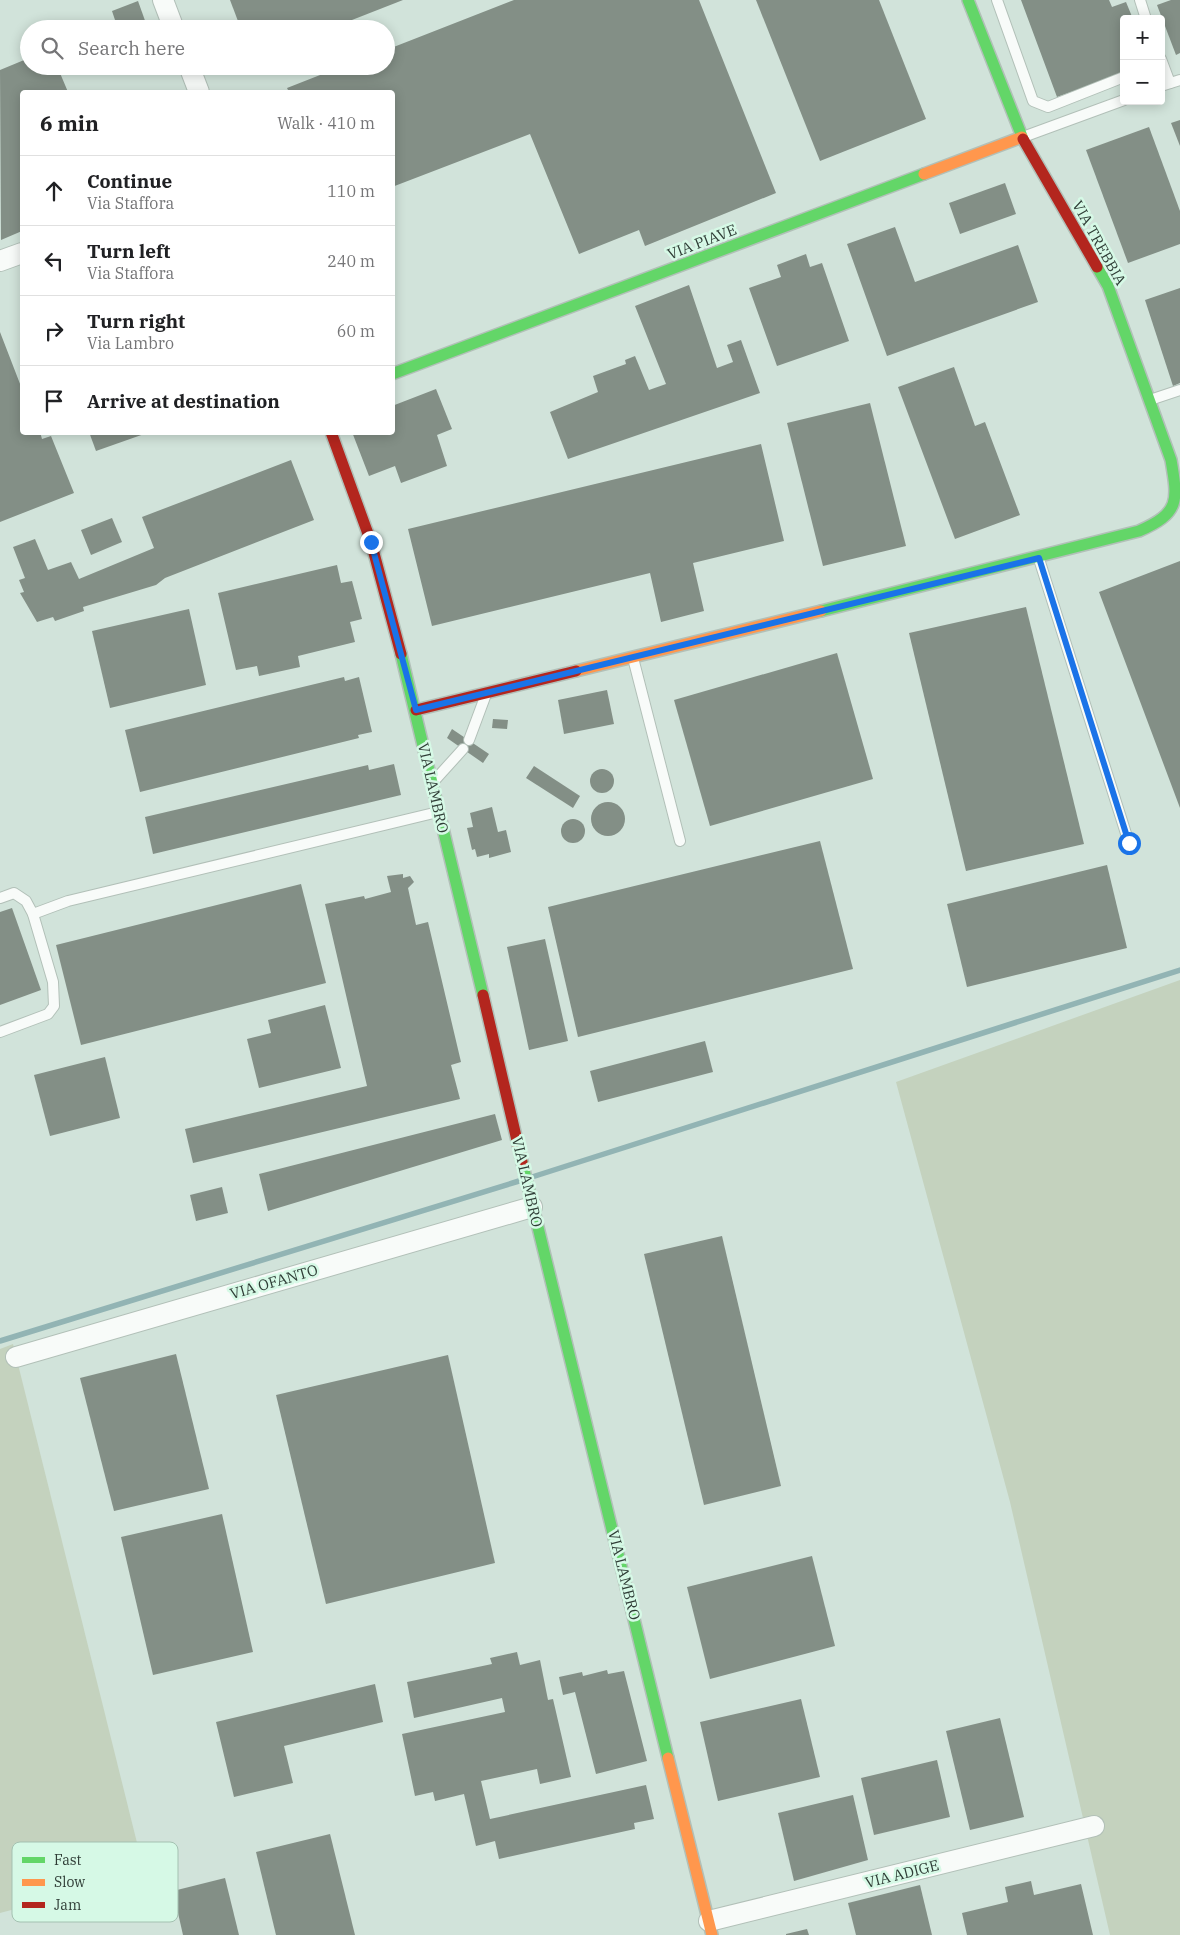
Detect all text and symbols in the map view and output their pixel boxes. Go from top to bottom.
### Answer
map controls [1120,15,1165,105]
button: + [1120,15,1165,60]
search box [20,20,395,75]
icon: search [38,34,66,62]
text: Search here [78,36,185,60]
button: − [1120,60,1165,105]
text: 6 min [40,109,99,137]
text: Walk · 410 m [277,113,375,133]
text: Continue [87,169,172,193]
icon: ahead [40,177,68,205]
text: 110 m [327,181,375,201]
text: Via Staffora [87,193,174,213]
street label: VIA TREBBIA [1068,197,1131,289]
street label: VIA PIAVE [665,220,739,263]
text: Turn left [87,239,170,263]
icon: left [40,247,68,275]
text: 240 m [327,251,375,271]
text: Via Staffora [87,263,174,283]
text: Turn right [87,309,185,333]
icon: right [40,317,68,345]
text: 60 m [337,321,375,341]
text: Via Lambro [87,333,174,353]
icon: arrive [40,387,68,415]
text: Arrive at destination [87,389,280,413]
route end [360,531,383,554]
street label: VIA LAMBRO [414,741,453,835]
route start [1118,832,1141,855]
street label: VIA LAMBRO [508,1135,547,1229]
street label: VIA OFANTO [228,1260,320,1303]
street label: VIA LAMBRO [604,1528,645,1622]
legend [12,1842,178,1922]
text: Fast [54,1851,82,1869]
street label: VIA ADIGE [863,1855,941,1892]
text: Slow [54,1873,85,1891]
text: Jam [54,1896,81,1914]

